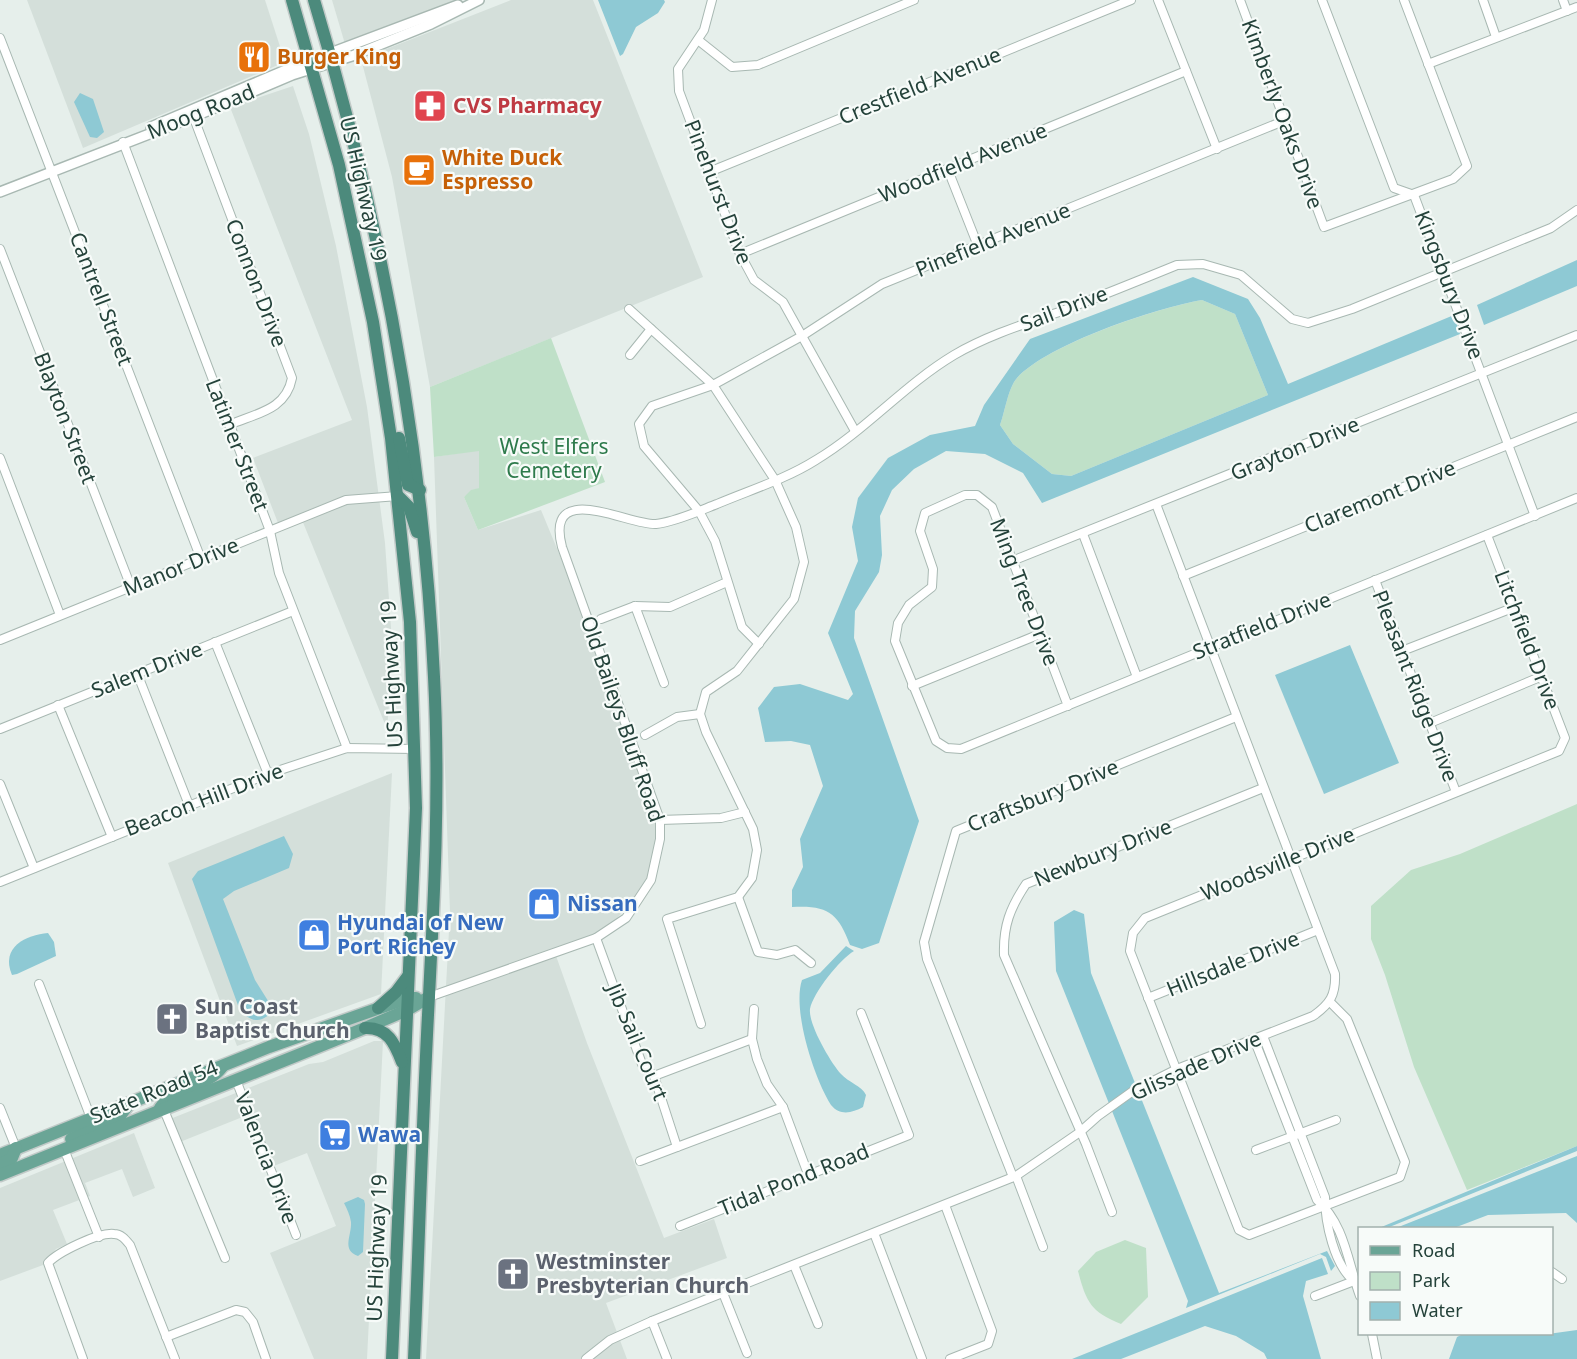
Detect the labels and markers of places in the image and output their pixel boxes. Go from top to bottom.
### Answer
restaurant icon: Burger King [236,39,272,75]
place label: Burger King [277,42,402,70]
pharmacy icon: CVS Pharmacy [412,88,448,124]
place label: CVS Pharmacy [453,91,602,119]
place label: White Duck Espresso [442,143,563,195]
cafe icon: White Duck Espresso [401,152,437,188]
shop icon: Nissan [526,886,562,922]
place label: Nissan [567,889,638,917]
place label: Hyundai of New Port Richey [337,908,504,960]
shop icon: Hyundai of New Port Richey [296,917,332,953]
place label: Sun Coast Baptist Church [195,992,350,1044]
church icon: Sun Coast Baptist Church [154,1001,190,1037]
supermarket icon: Wawa [317,1117,353,1153]
place label: Wawa [358,1120,421,1148]
place label: Westminster Presbyterian Church [536,1247,749,1299]
church icon: Westminster Presbyterian Church [495,1256,531,1292]

